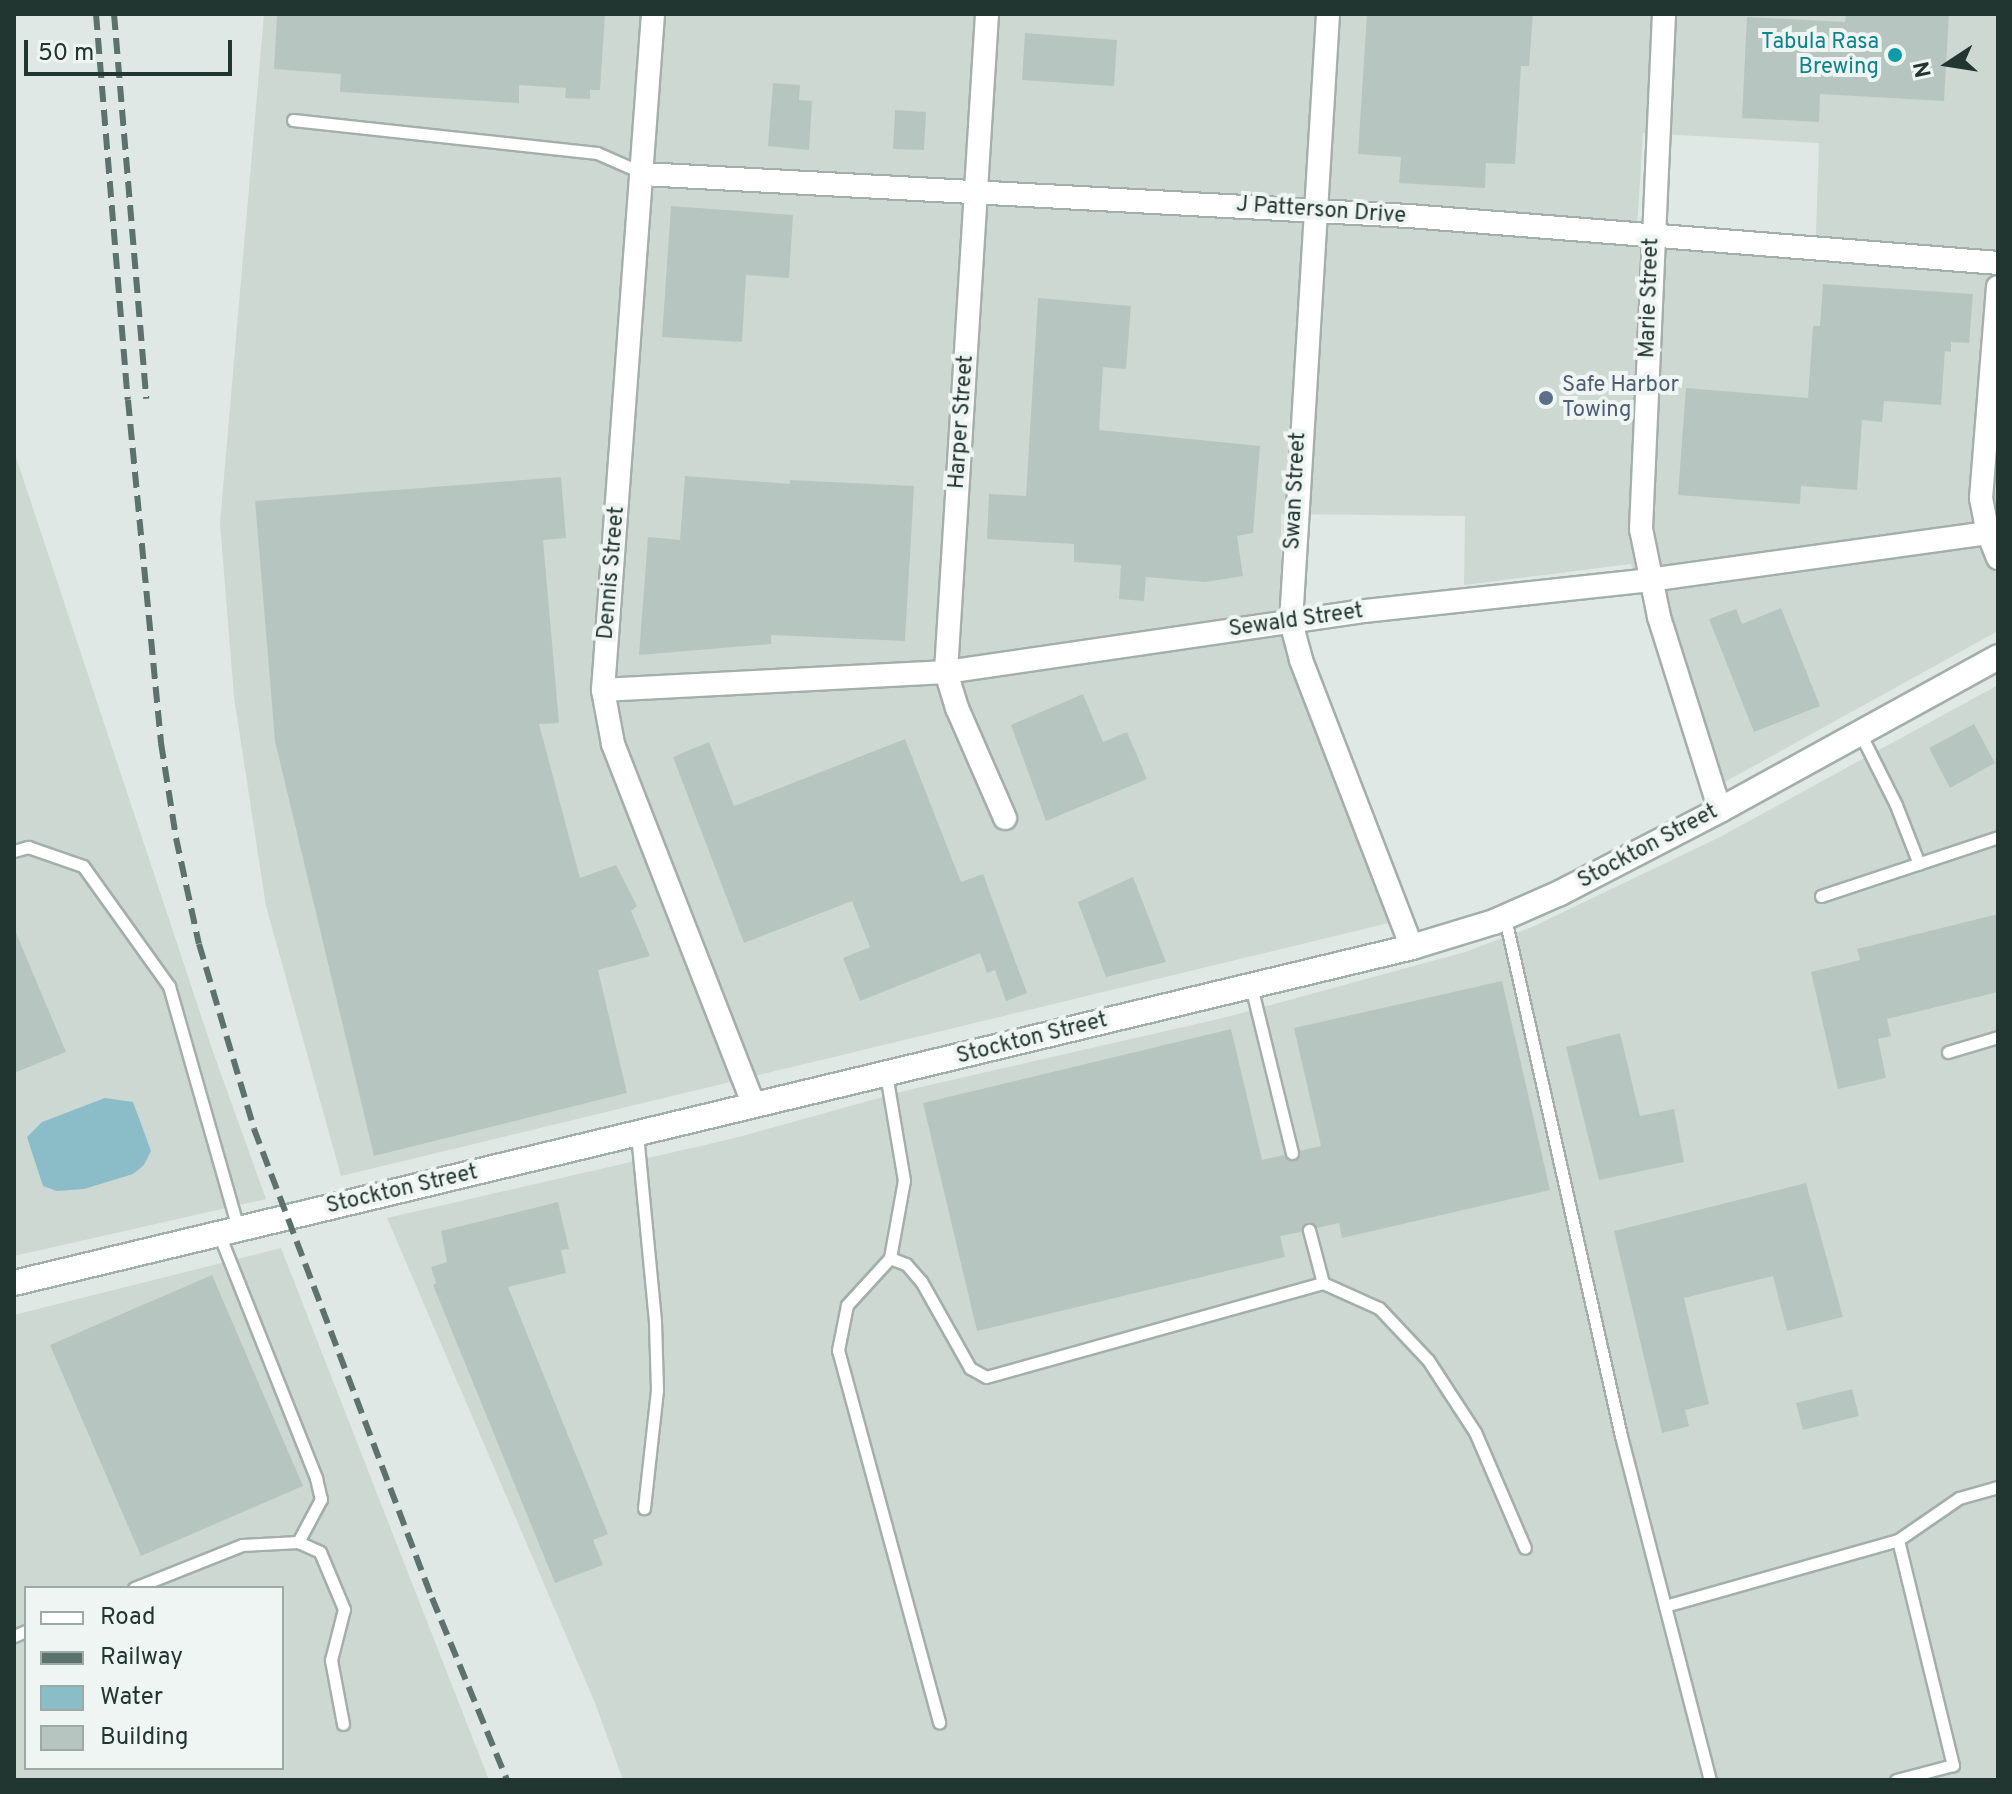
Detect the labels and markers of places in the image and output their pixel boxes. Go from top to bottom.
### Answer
place label: Tabula Rasa Brewing [1761,29,1879,80]
marker: Tabula Rasa Brewing [1886,46,1904,64]
place label: Safe Harbor Towing [1562,372,1679,424]
marker: Safe Harbor Towing [1537,389,1555,407]

